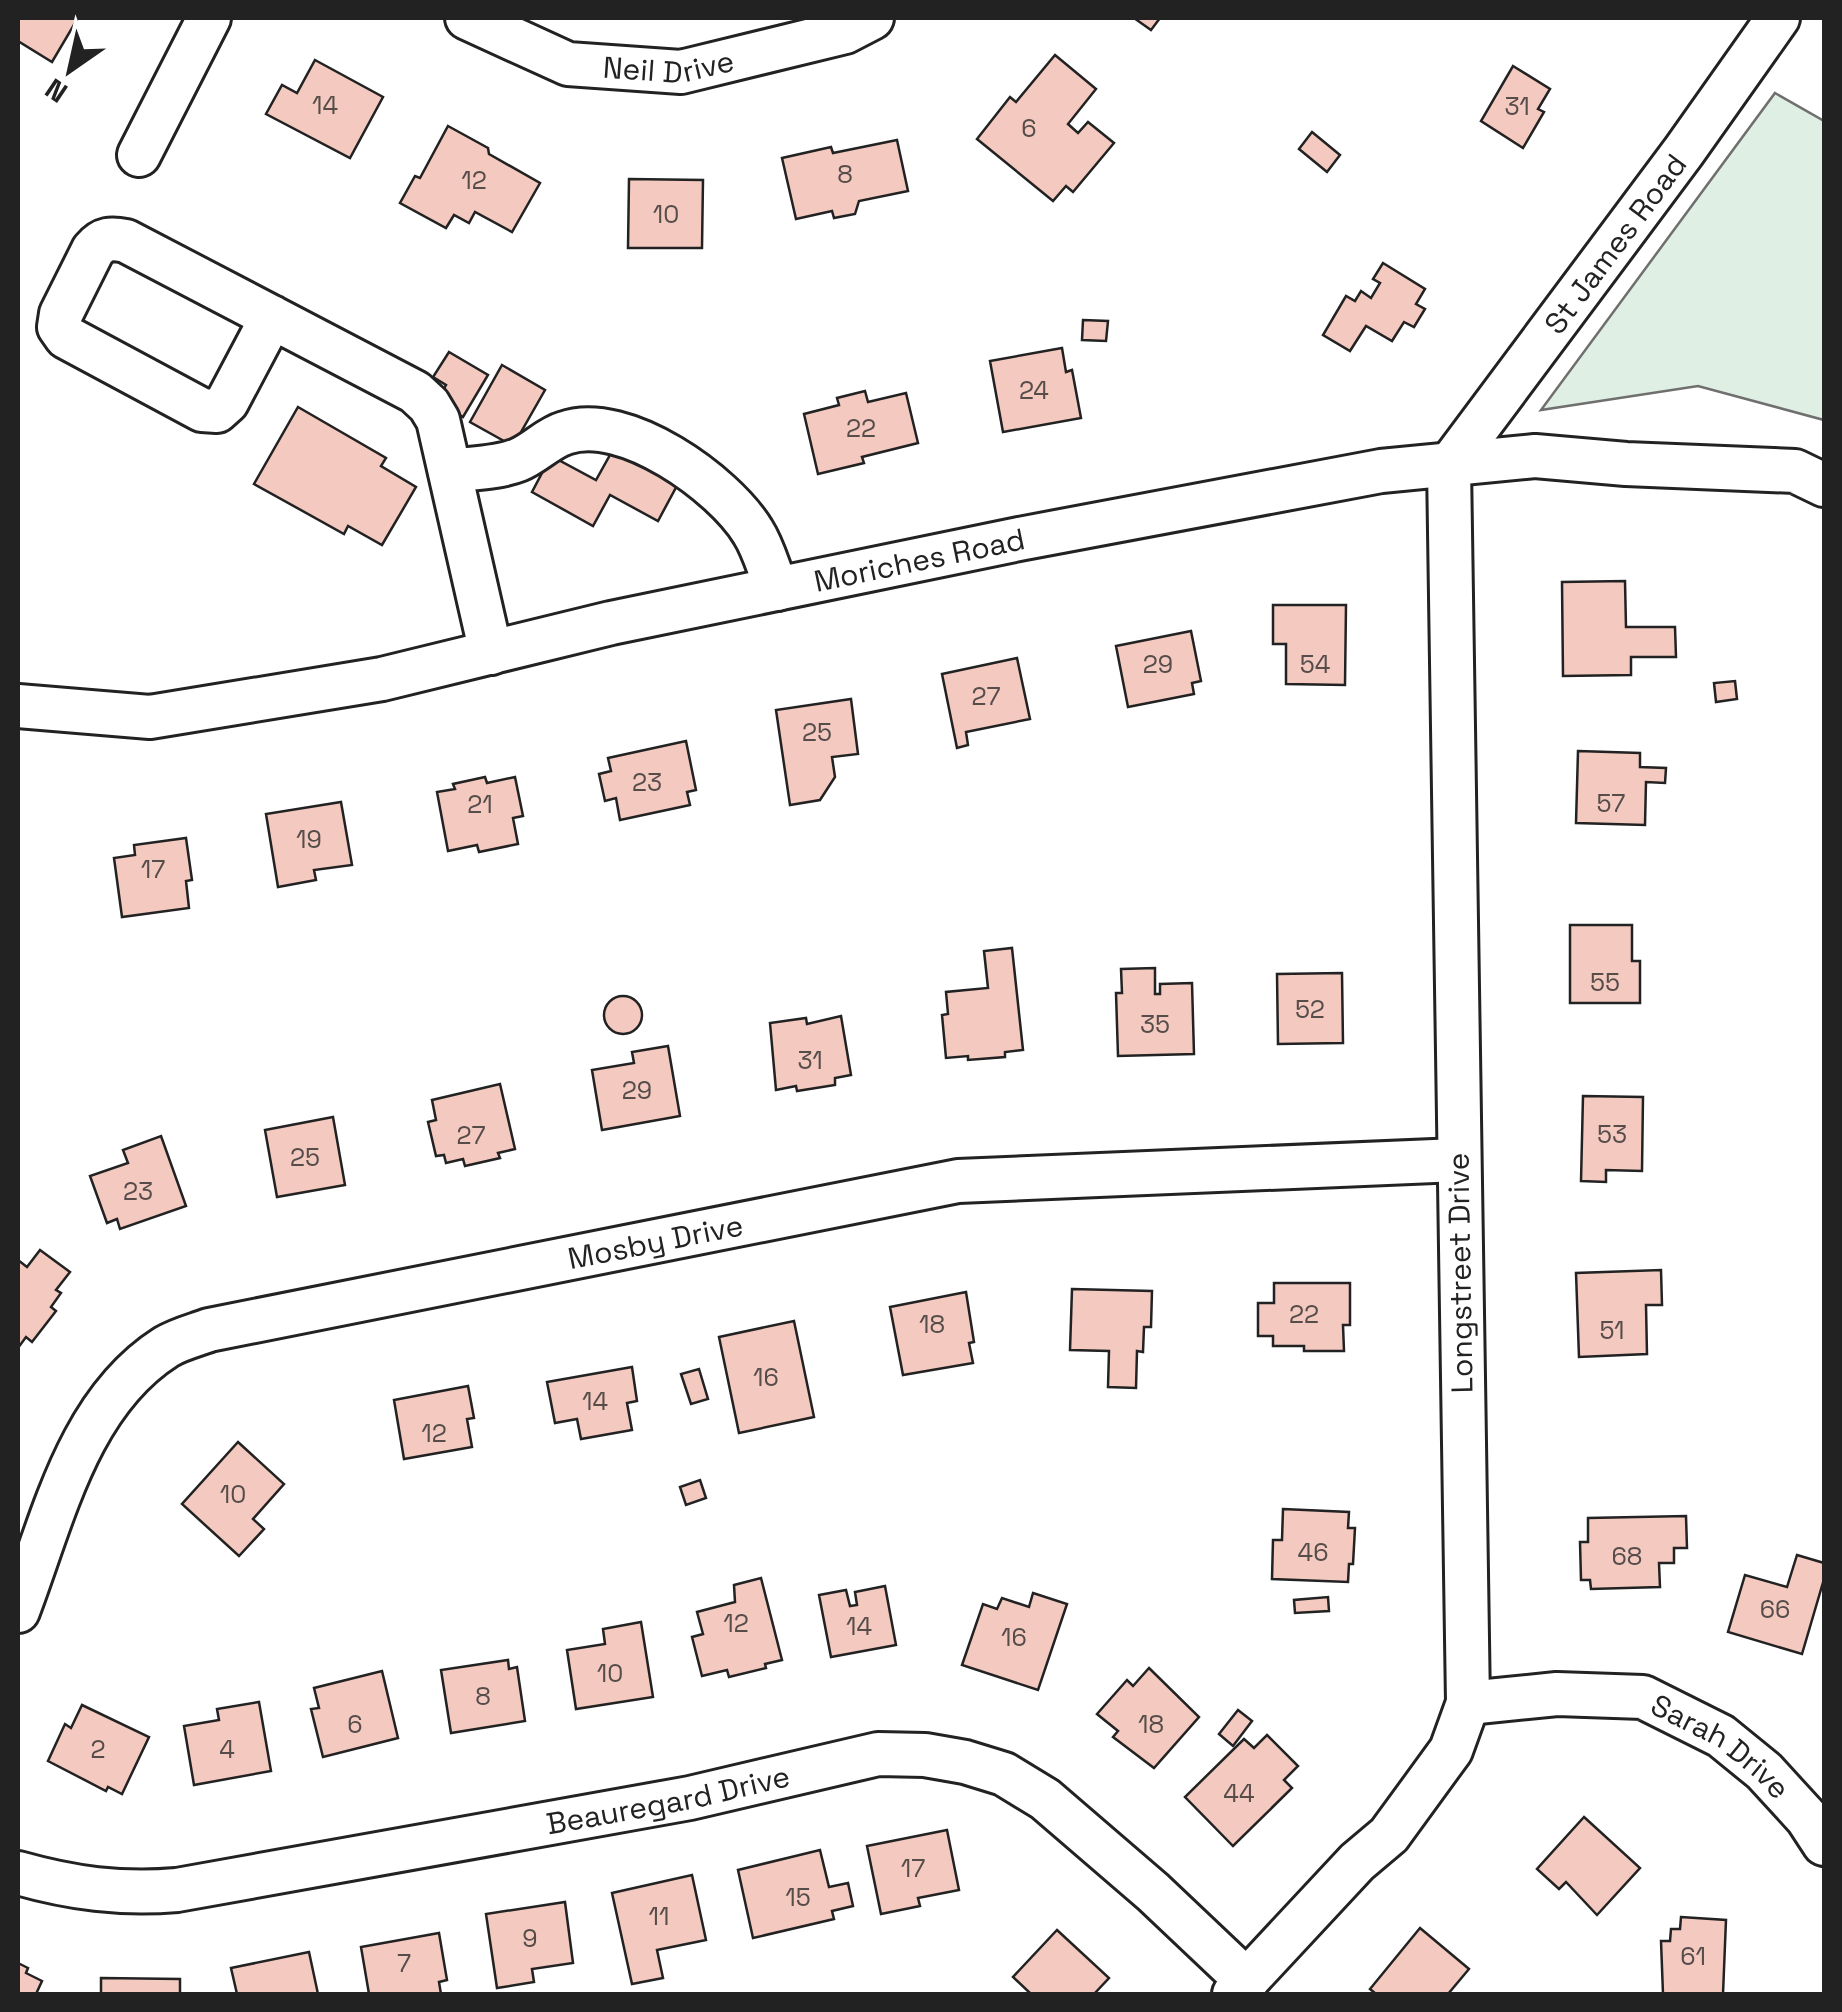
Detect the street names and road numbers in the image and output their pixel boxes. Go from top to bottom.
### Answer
street label: Neil Drive [602,40,738,92]
street label: St James Road [1535,146,1695,342]
street label: Moriches Road [810,519,1028,600]
street label: Longstreet Drive [1438,1152,1482,1394]
street label: Mosby Drive [564,1205,746,1278]
street label: Sarah Drive [1645,1685,1799,1807]
street label: Beauregard Drive [543,1756,794,1843]

